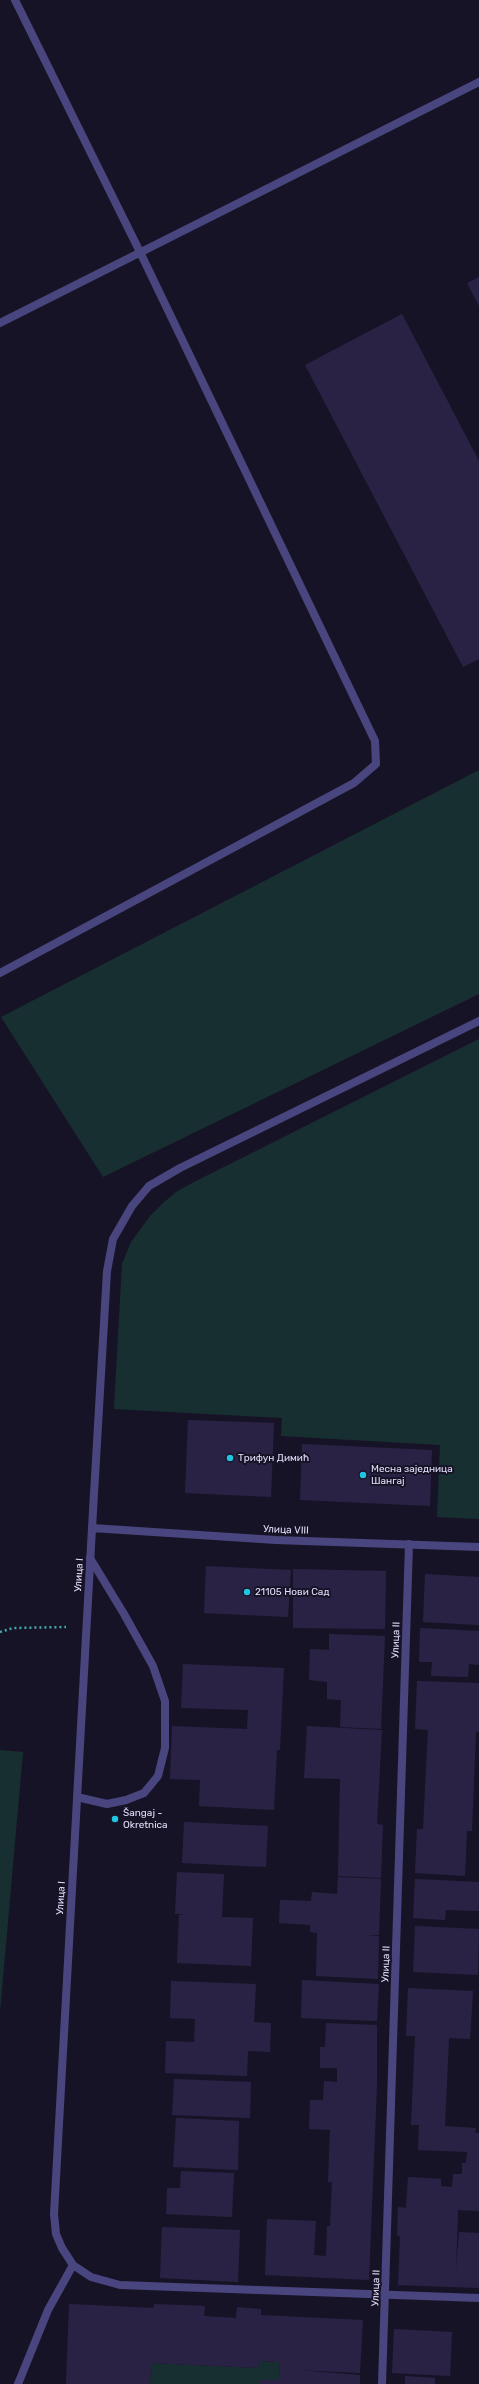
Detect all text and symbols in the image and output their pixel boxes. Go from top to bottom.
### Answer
place label: Трифун Димић [238,1452,309,1464]
marker: Трифун Димић [225,1453,235,1463]
place label: Месна заједница Шангај [371,1463,453,1486]
marker: Месна заједница Шангај [358,1470,368,1480]
street label: Улица VIII [263,1523,309,1537]
street label: Улица I [72,1558,86,1592]
place label: 21105 Нови Сад [255,1586,329,1598]
marker: 21105 Нови Сад [242,1587,252,1597]
street label: Улица II [389,1622,403,1658]
place label: Šangaj - Okretnica [123,1807,168,1830]
marker: Šangaj - Okretnica [110,1814,120,1824]
street label: Улица I [54,1881,68,1915]
street label: Улица II [379,1946,393,1982]
street label: Улица II [369,2270,383,2306]

